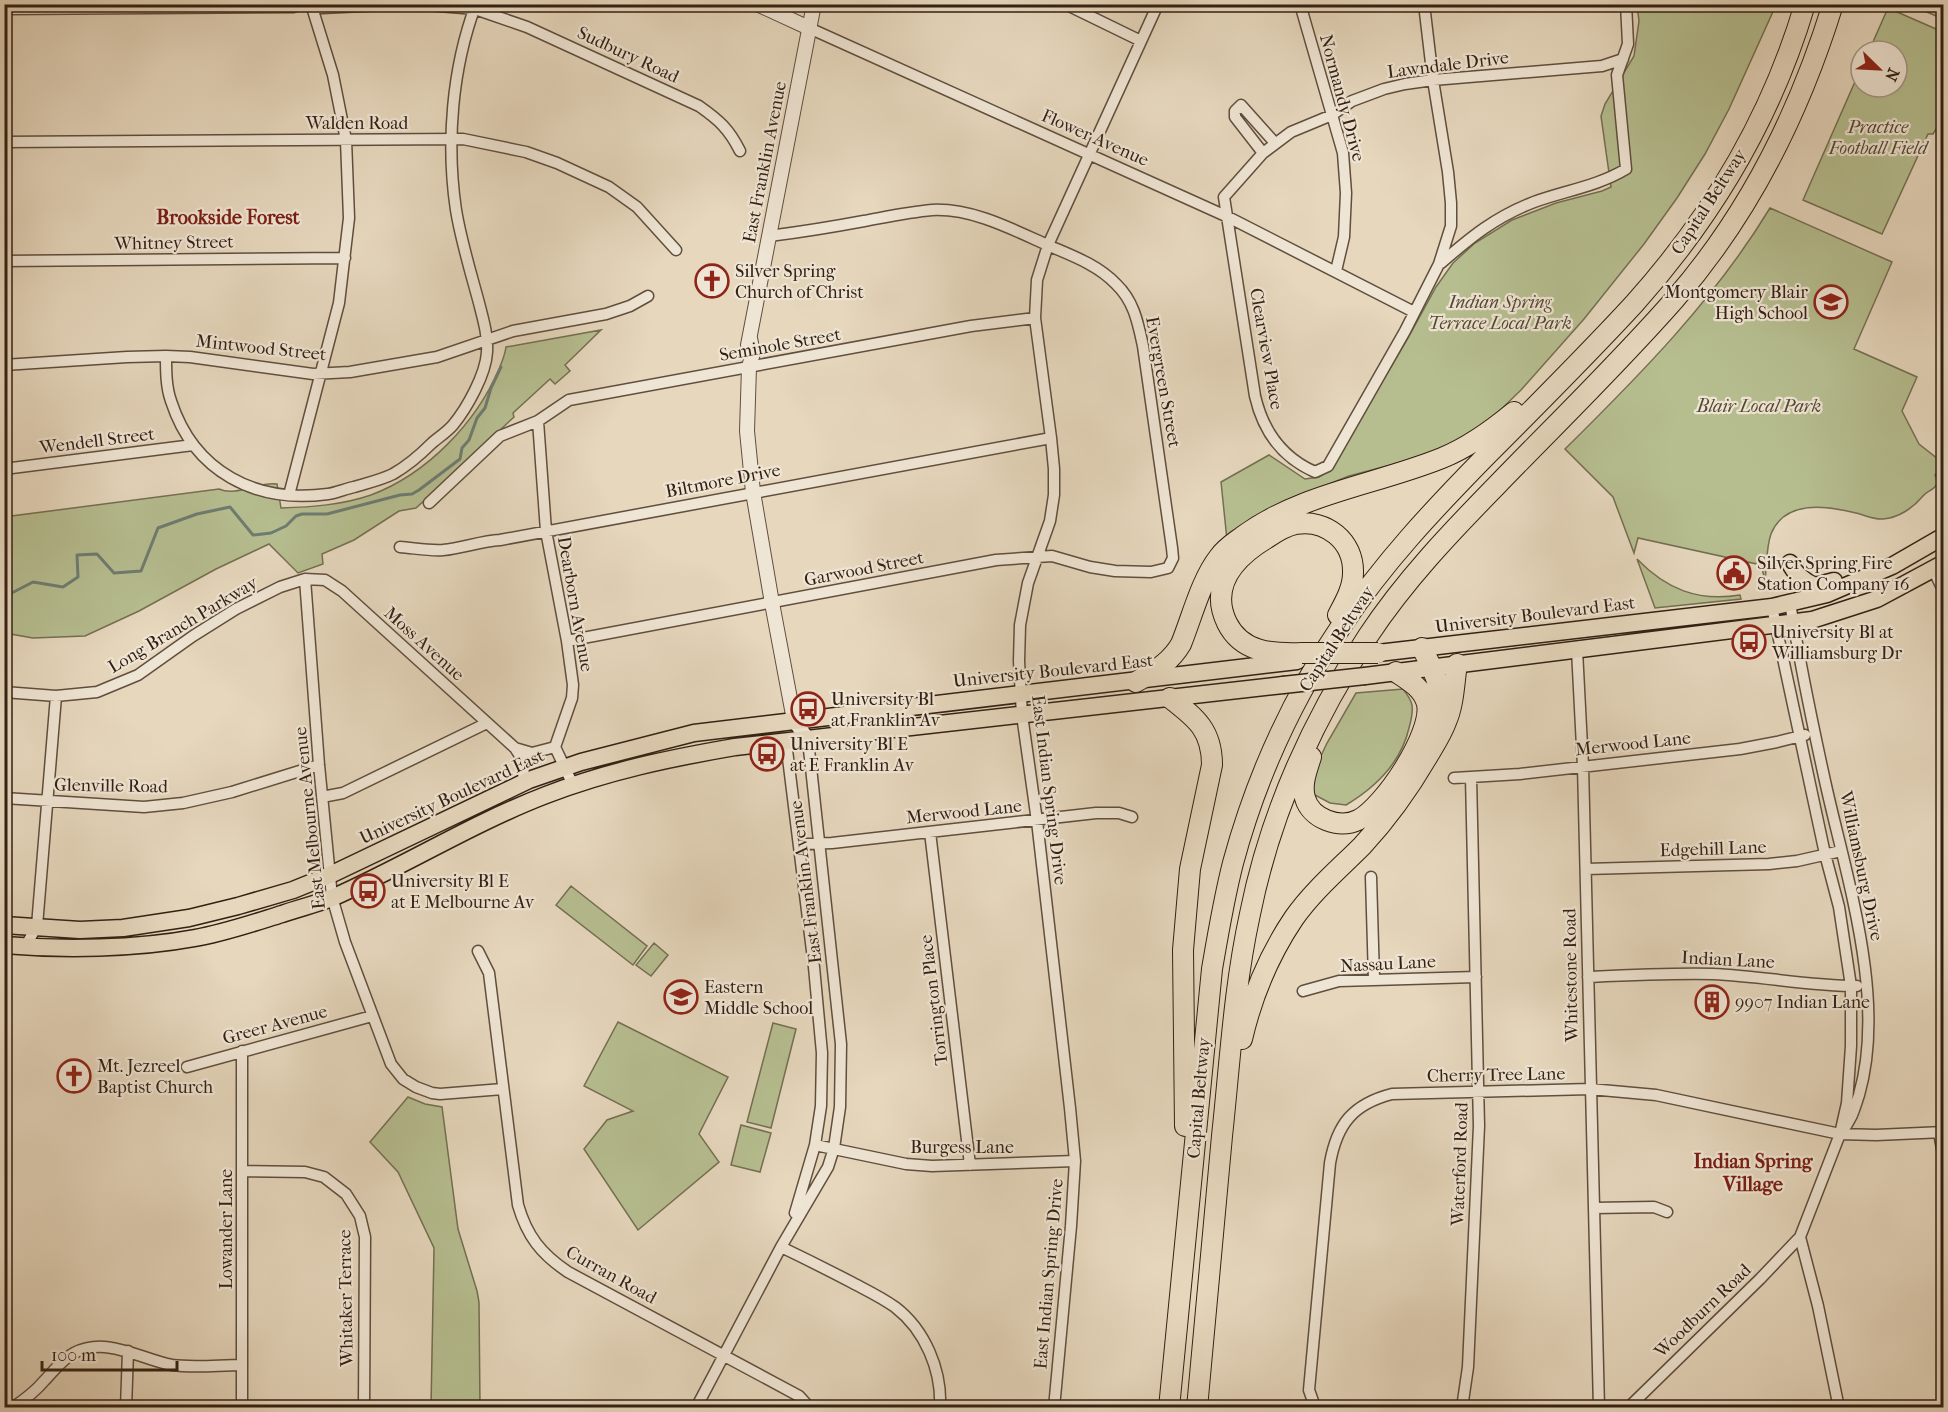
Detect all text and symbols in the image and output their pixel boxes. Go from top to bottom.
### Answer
street label: Sudbury Road [574,22,682,88]
street label: Normandy Drive [1315,32,1369,164]
north arrow [1849,39,1909,99]
street label: Lawndale Drive [1386,47,1510,83]
text: N [1881,65,1903,85]
street label: East Franklin Avenue [739,79,791,245]
street label: Flower Avenue [1038,105,1152,171]
street label: Walden Road [305,113,409,134]
park label: Practice Football Field [1828,117,1930,159]
street label: Capital Beltway [1667,144,1752,259]
district label: Brookside Forest [156,206,301,229]
street label: Whitney Street [113,231,234,255]
place label: Silver Spring Church of Christ [735,261,864,303]
church icon: Silver Spring Church of Christ [694,263,730,299]
place label: Montgomery Blair High School [1665,282,1808,324]
school or university icon: Montgomery Blair High School [1813,284,1849,320]
street label: Clearview Place [1245,287,1287,412]
park label: Indian Spring Terrace Local Park [1428,292,1572,334]
street label: Evergreen Street [1141,315,1185,450]
street label: Seminole Street [718,324,843,366]
street label: Mintwood Street [195,331,328,365]
park label: Blair Local Park [1696,396,1821,417]
street label: Wendell Street [37,423,156,459]
street label: Biltmore Drive [664,460,782,502]
street label: Dearborn Avenue [553,535,597,673]
street label: Garwood Street [802,547,926,591]
place label: Silver Spring Fire Station Company 16 [1757,553,1910,595]
public building icon: Silver Spring Fire Station Company 16 [1716,555,1752,591]
street label: Long Branch Parkway [105,571,263,678]
street label: Capital Beltway [1295,581,1380,696]
street label: University Boulevard East [1434,592,1637,638]
street label: Moss Avenue [380,603,468,686]
place label: University Bl at Williamsburg Dr [1771,622,1902,664]
bus stop icon: University Bl at Williamsburg Dr [1731,624,1767,660]
street label: University Boulevard East [952,650,1155,692]
place label: University Bl at Franklin Av [831,689,941,731]
bus stop icon: University Bl at Franklin Av [790,691,826,727]
street label: East Indian Spring Drive [1027,694,1071,886]
street label: East Melbourne Avenue [290,725,330,910]
street label: Merwood Lane [1574,727,1692,761]
place label: University Bl E at E Franklin Av [790,734,915,776]
bus stop icon: University Bl E at E Franklin Av [749,736,785,772]
street label: University Boulevard East [356,745,548,849]
street label: Glenville Road [54,775,168,797]
street label: Williamsburg Drive [1835,788,1887,943]
street label: Merwood Lane [905,795,1023,829]
street label: East Franklin Avenue [786,799,826,965]
street label: Edgehill Lane [1659,837,1767,861]
place label: University Bl E at E Melbourne Av [391,871,535,913]
bus stop icon: University Bl E at E Melbourne Av [350,873,386,909]
street label: Whitestone Road [1559,908,1583,1043]
street label: Torrington Place [916,934,952,1066]
street label: Indian Lane [1681,947,1775,973]
street label: Nassau Lane [1340,951,1436,977]
place label: Eastern Middle School [704,977,813,1019]
school or university icon: Eastern Middle School [663,979,699,1015]
building icon: 9907 Indian Lane [1694,984,1730,1020]
place label: 9907 Indian Lane [1735,992,1870,1013]
street label: Greer Avenue [220,1001,330,1049]
street label: Capital Beltway [1183,1035,1215,1159]
place label: Mt. Jezreel Baptist Church [97,1056,213,1098]
church icon: Mt. Jezreel Baptist Church [56,1058,92,1094]
street label: Cherry Tree Lane [1427,1063,1565,1087]
street label: Waterford Road [1447,1102,1473,1227]
street label: Burgess Lane [910,1137,1014,1158]
district label: Indian Spring Village [1693,1150,1814,1196]
street label: Lowander Lane [216,1169,237,1289]
street label: East Indian Spring Drive [1030,1178,1068,1370]
street label: Whitaker Terrace [334,1229,358,1368]
street label: Curran Road [562,1241,660,1309]
street label: Woodburn Road [1650,1260,1756,1363]
scale bar [42,1334,177,1372]
text: 100 m [51,1345,96,1366]

